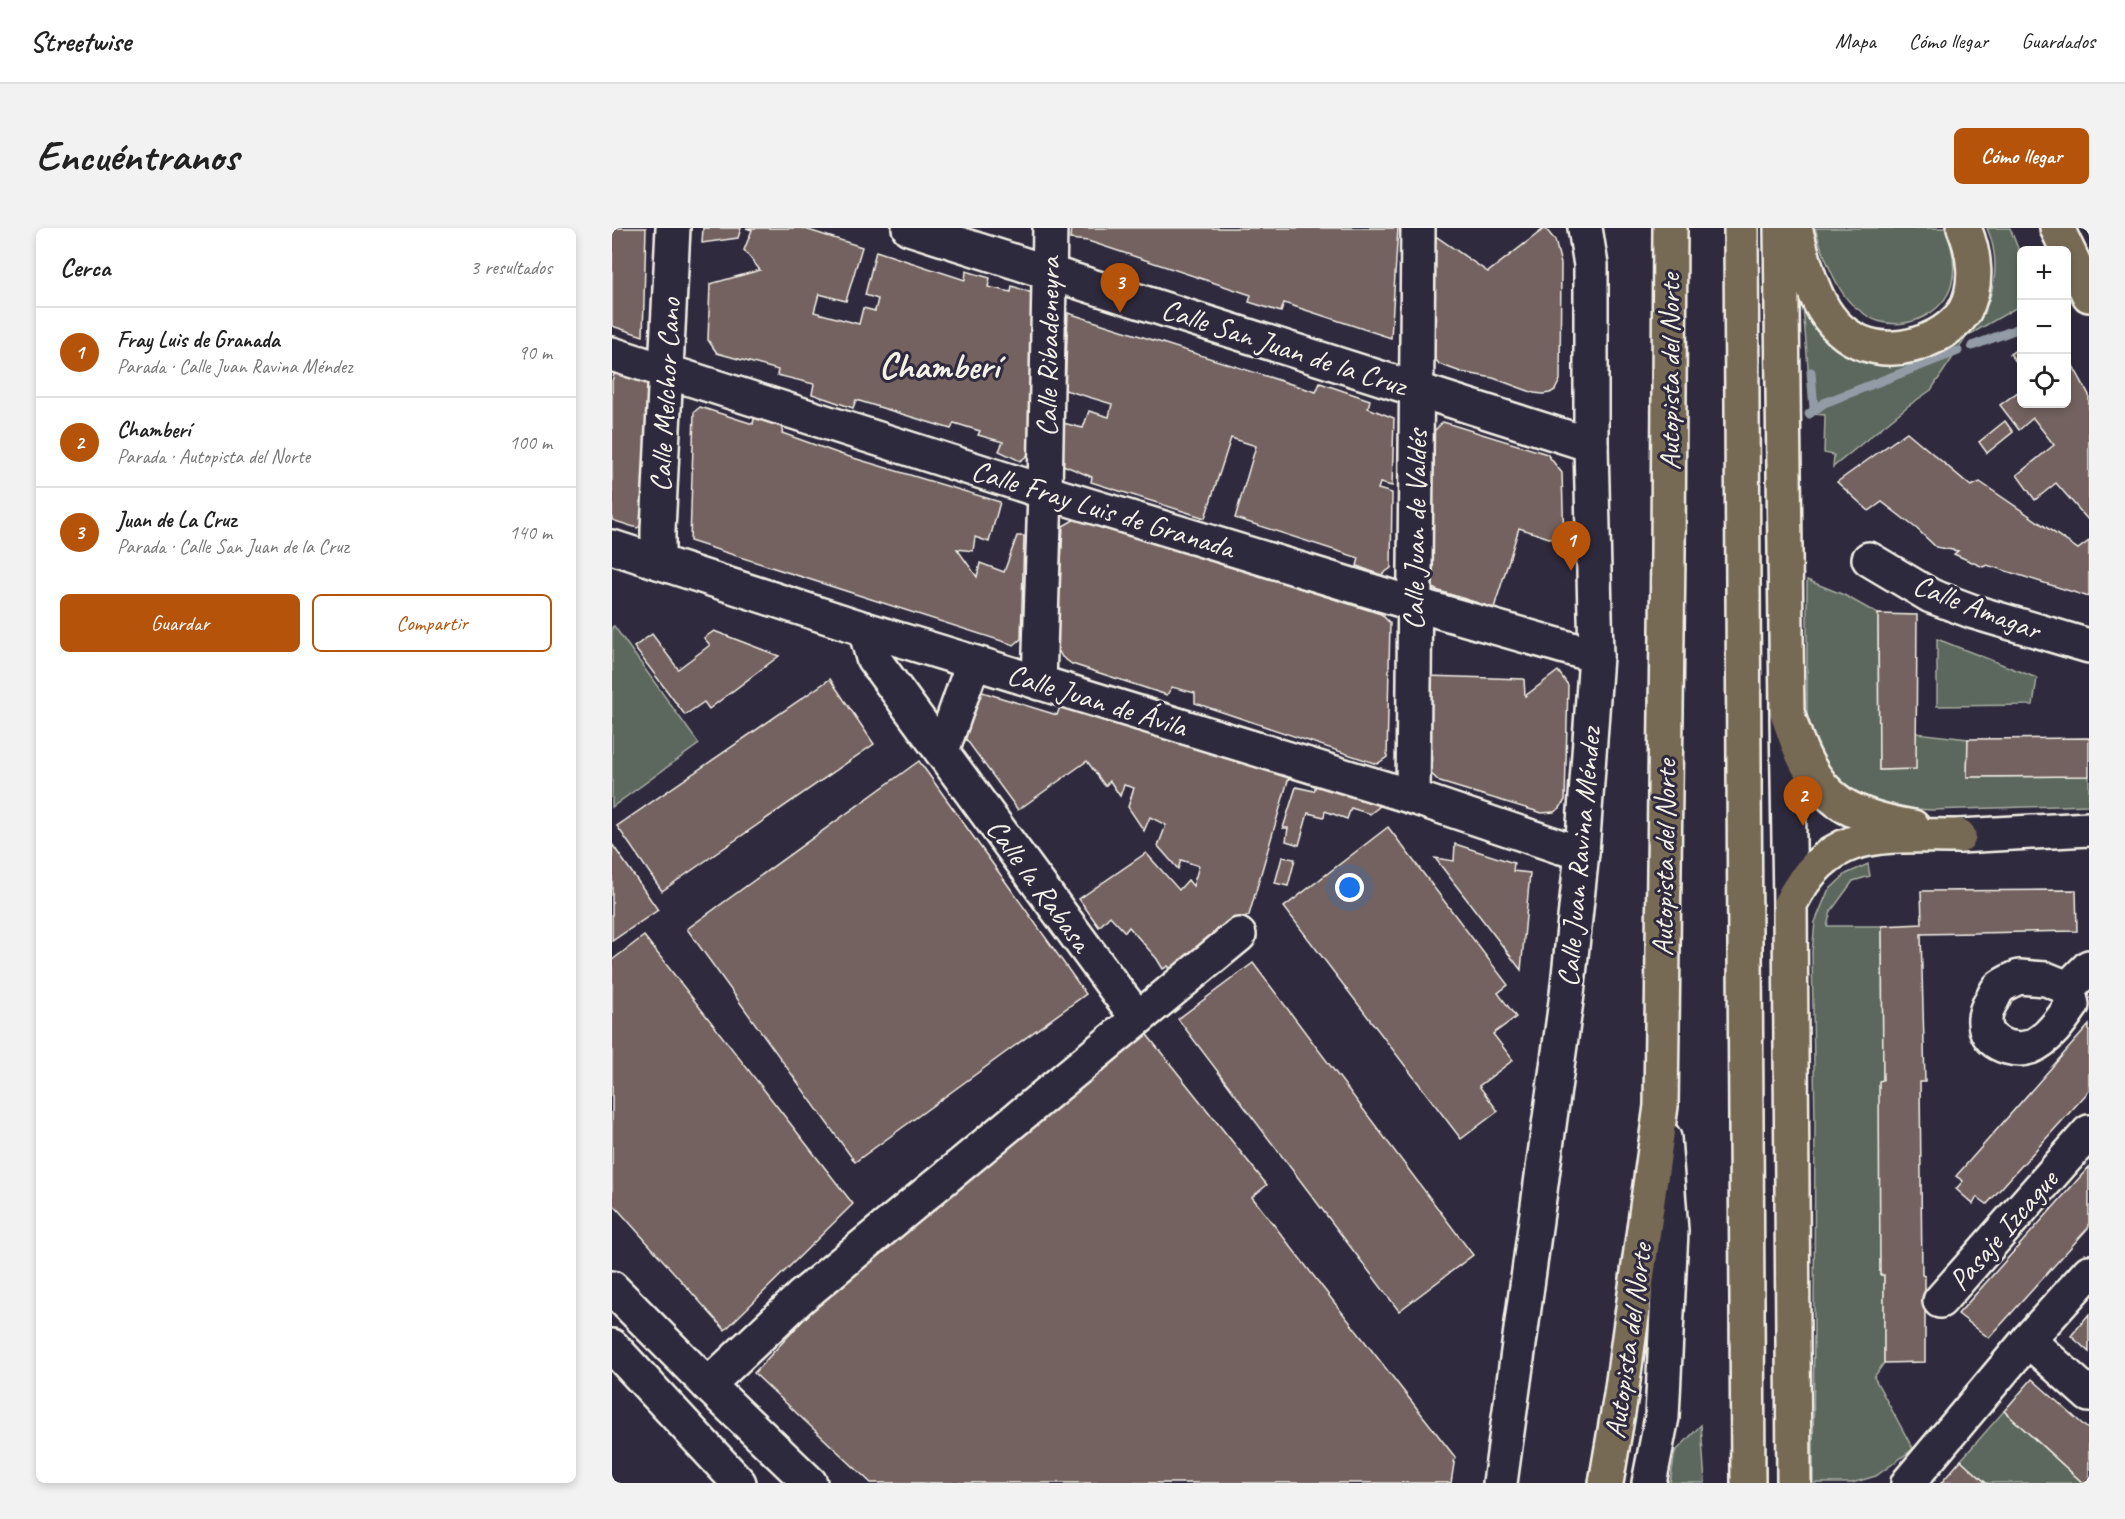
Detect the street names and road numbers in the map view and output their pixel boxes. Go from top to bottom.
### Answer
street label: Calle Ribadeneyra [1027,255,1069,437]
street label: Autopista del Norte [1650,271,1688,470]
street label: Calle San Juan de la Cruz [1157,290,1413,405]
street label: Calle Melchor Cano [641,296,689,493]
street label: Calle Juan de Valdés [1394,427,1436,630]
street label: Calle Fray Luis de Granada [967,451,1241,568]
street label: Calle Amagar [1908,565,2048,649]
street label: Calle Juan de Ávila [1003,655,1193,746]
street label: Calle Juan Ravina Méndez [1549,724,1609,988]
street label: Autopista del Norte [1643,757,1685,957]
street label: Calle la Rabasa [978,811,1102,961]
street label: Pasaje Izcague [1940,1160,2067,1298]
street label: Autopista del Norte [1595,1239,1661,1441]

